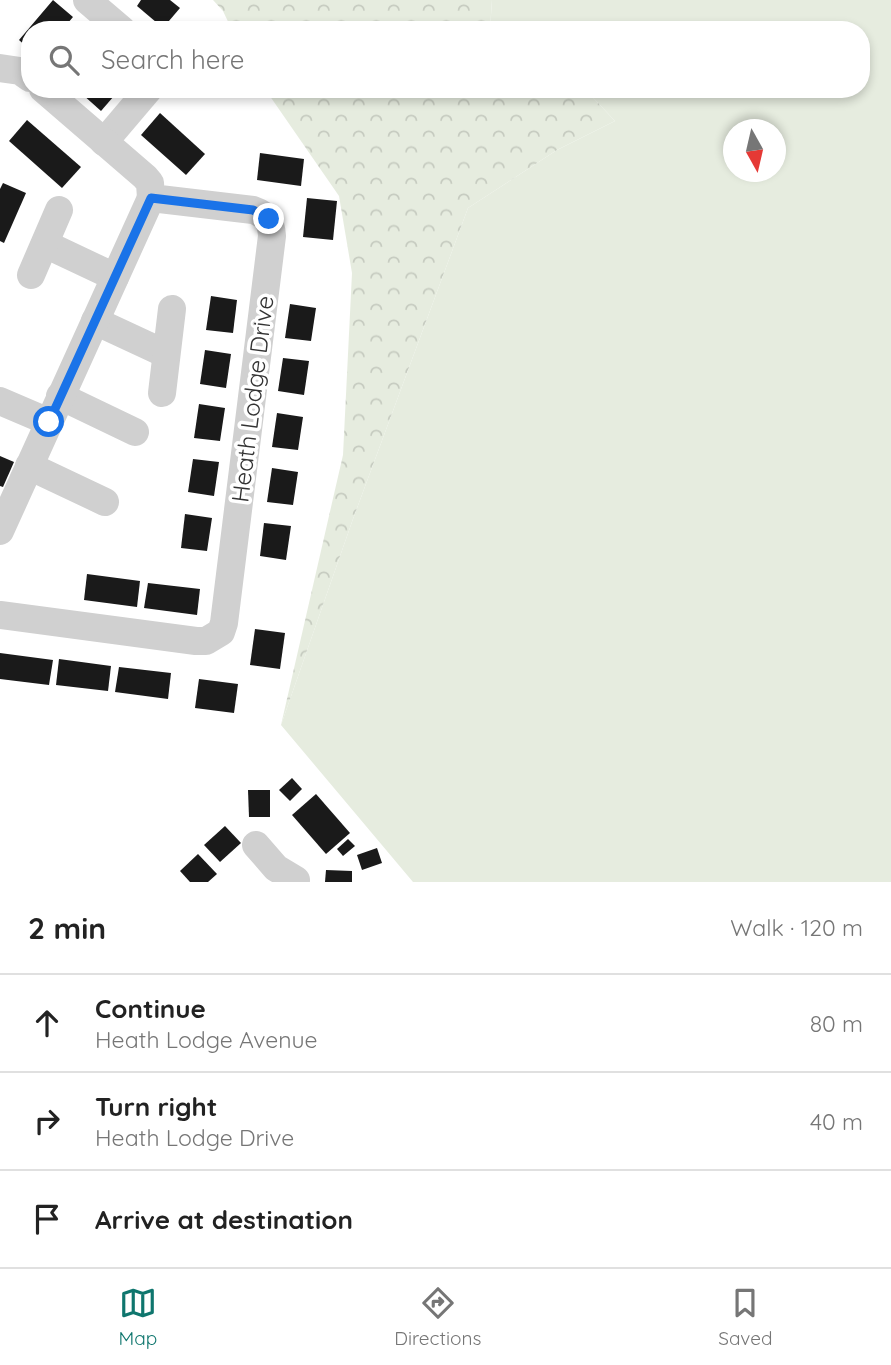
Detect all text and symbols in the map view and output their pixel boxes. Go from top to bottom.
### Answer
search box [21,21,870,98]
icon: search [45,41,83,79]
text: Search here [101,43,245,76]
north arrow [723,119,786,182]
route end [253,203,284,234]
street label: Heath Lodge Drive [224,294,280,504]
route start [33,406,64,437]
text: 2 min [28,909,106,947]
text: Walk · 120 m [730,913,863,942]
text: Continue [95,992,206,1025]
icon: ahead [28,1004,66,1042]
text: 80 m [810,1009,863,1038]
text: Heath Lodge Avenue [95,1025,318,1054]
text: Turn right [95,1090,217,1123]
icon: right [28,1102,66,1140]
text: 40 m [810,1107,863,1136]
text: Heath Lodge Drive [95,1123,294,1152]
icon: arrive [28,1200,66,1238]
text: Arrive at destination [95,1203,353,1236]
tab: Map [119,1284,157,1350]
tab: Directions [394,1284,481,1350]
tab: Saved [718,1284,773,1350]

